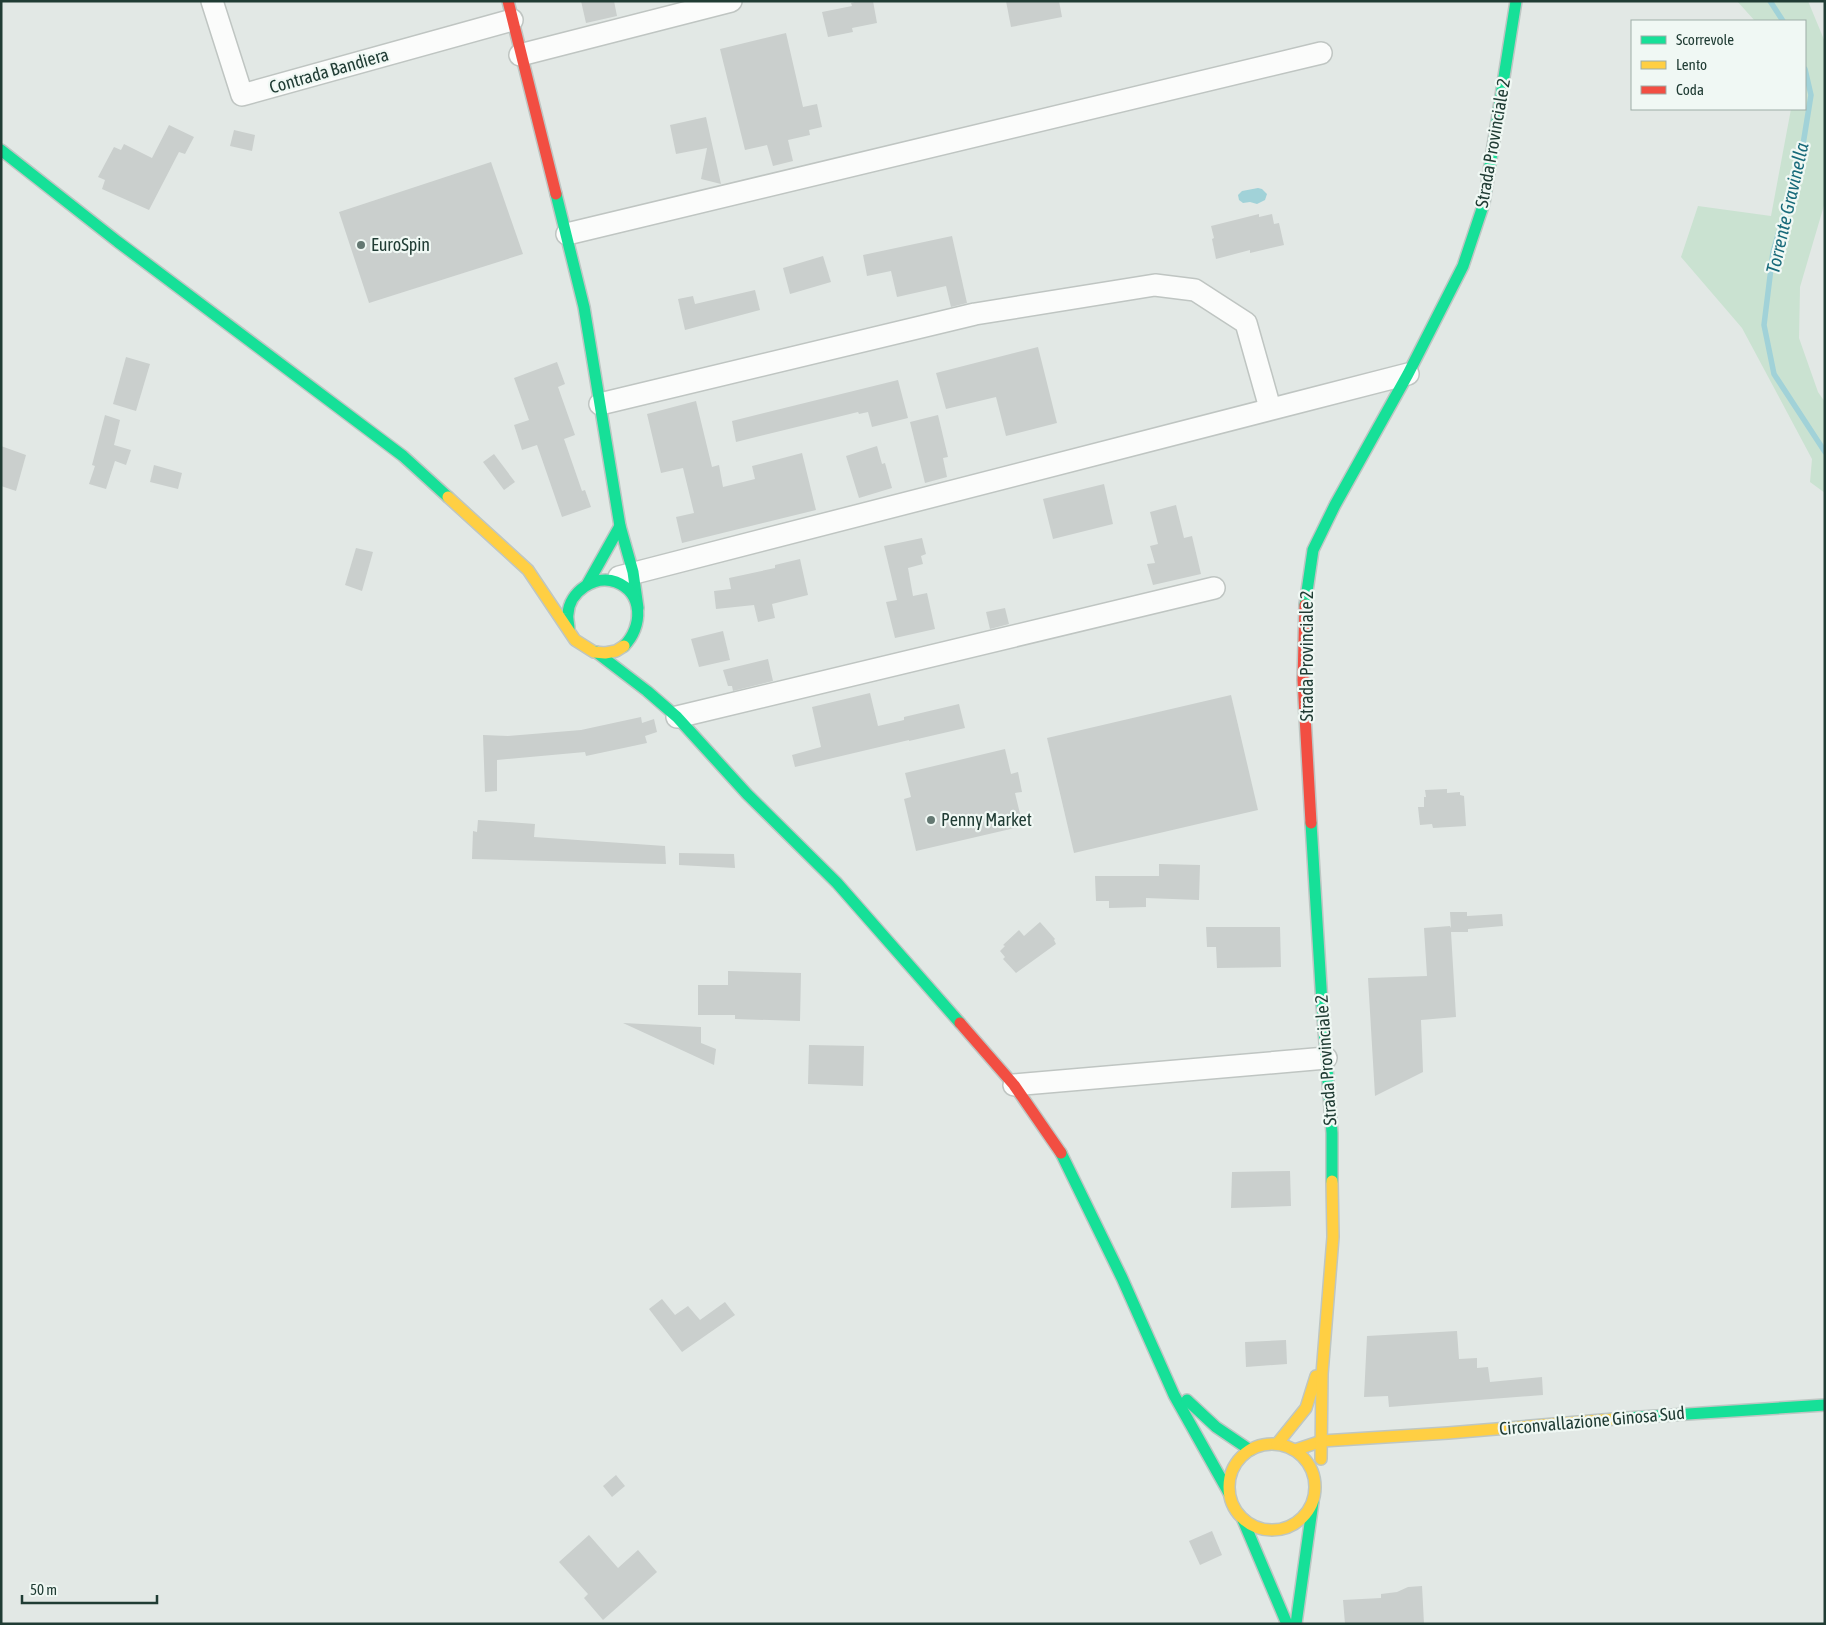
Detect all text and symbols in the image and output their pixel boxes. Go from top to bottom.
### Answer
legend [1631,20,1806,110]
text: Scorrevole [1676,31,1734,48]
street label: Contrada Bandiera [267,43,391,98]
text: Lento [1676,56,1707,73]
street label: Strada Provinciale 2 [1471,77,1514,209]
text: Coda [1676,81,1704,98]
water label: Torrente Gravinella [1761,140,1813,276]
place label: EuroSpin [371,234,430,255]
marker: EuroSpin [355,239,367,251]
street label: Strada Provinciale 2 [1296,591,1317,722]
place label: Penny Market [941,809,1032,830]
marker: Penny Market [925,814,937,826]
street label: Strada Provinciale 2 [1310,994,1341,1126]
street label: Circonvallazione Ginosa Sud [1498,1402,1686,1439]
scale bar [22,1572,158,1604]
text: 50 m [30,1581,57,1598]

